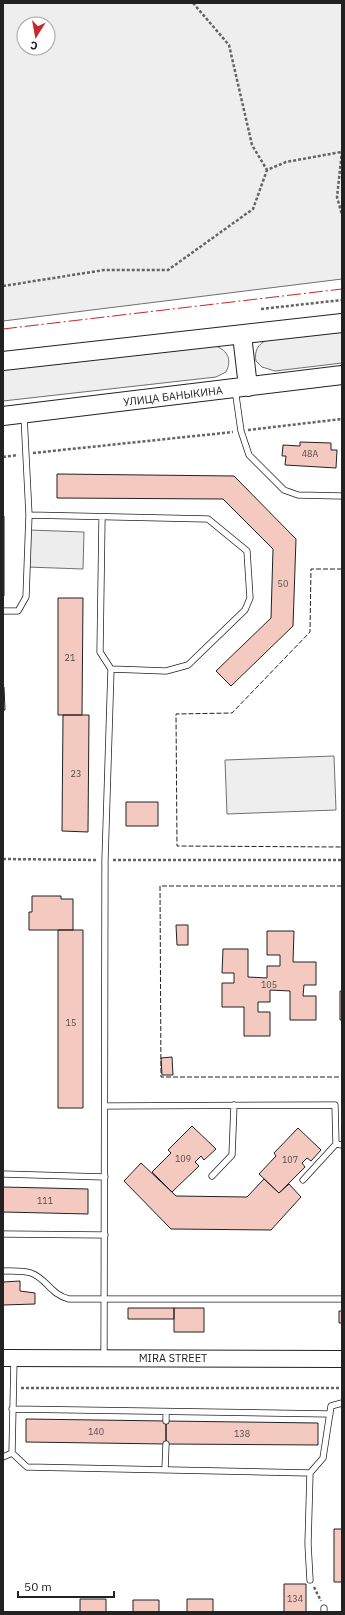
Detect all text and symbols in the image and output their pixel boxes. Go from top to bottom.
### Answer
north arrow [16,16,56,56]
text: С [29,38,39,53]
street label: УЛИЦА БАНЫКИНА [122,383,224,409]
house number: 48А [302,448,319,459]
house number: 50 [278,578,288,589]
house number: 21 [65,652,75,663]
house number: 23 [71,768,81,779]
house number: 105 [261,979,277,990]
house number: 15 [66,1017,76,1028]
house number: 109 [175,1153,191,1164]
house number: 107 [282,1154,298,1165]
house number: 111 [37,1195,53,1206]
street label: MIRA STREET [139,1351,208,1365]
house number: 140 [88,1426,104,1437]
house number: 138 [234,1428,250,1439]
scale bar [18,1573,114,1599]
text: 50 m [24,1579,52,1594]
house number: 134 [287,1593,303,1604]

